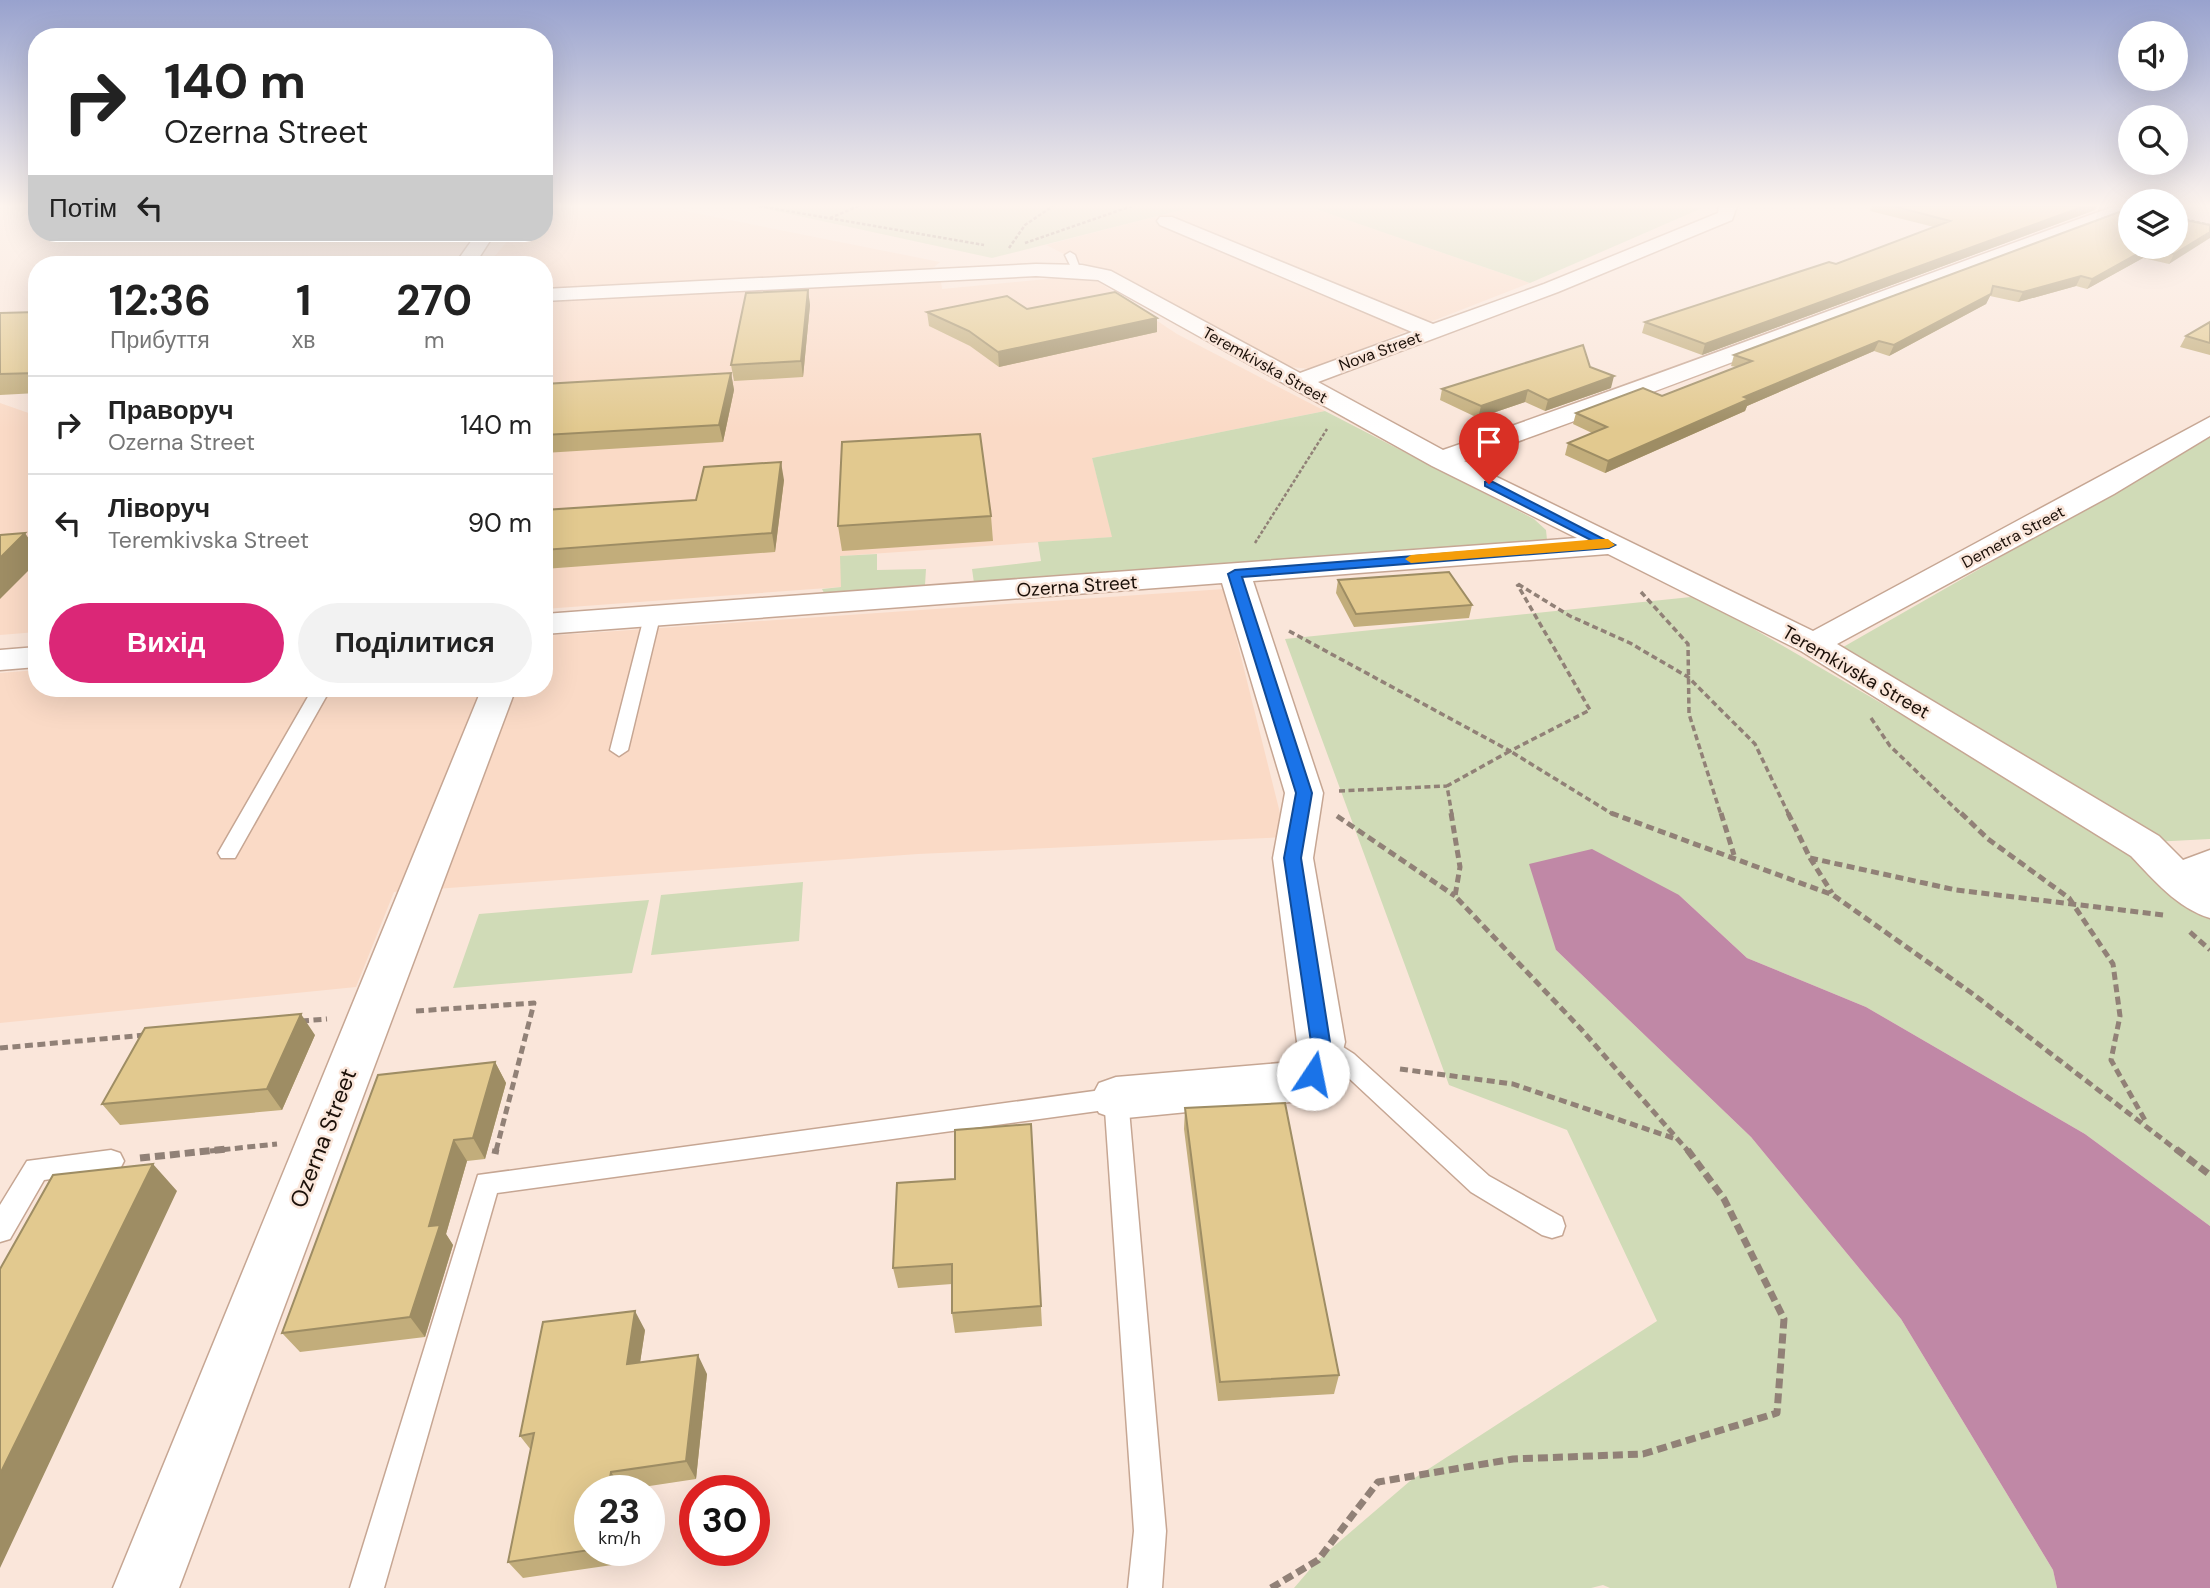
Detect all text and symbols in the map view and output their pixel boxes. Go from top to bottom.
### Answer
map controls [2118,21,2188,259]
button: sound [2118,21,2188,91]
text: 140 m [164,49,306,113]
icon: right [49,56,140,147]
button: search [2118,105,2188,175]
text: Ozerna Street [164,111,368,153]
icon: left [131,189,169,227]
button: layers [2118,189,2188,259]
text: Потім [49,191,117,225]
text: 12:36 [109,273,211,328]
text: 1 [296,273,311,328]
text: 270 [396,273,472,328]
street label: Teremkivska Street [1199,322,1331,408]
text: Прибуття [110,325,210,355]
text: хв [292,325,316,355]
text: m [424,325,444,355]
street label: Nova Street [1336,326,1424,376]
text: Праворуч [108,393,234,427]
icon: right [49,406,87,444]
text: 140 m [460,408,532,442]
pin [1459,412,1519,484]
icon: arrive [1470,423,1508,461]
text: Ozerna Street [108,427,255,457]
text: Ліворуч [108,491,210,525]
street label: Demetra Street [1958,501,2068,573]
icon: left [49,504,87,542]
text: 90 m [468,506,532,540]
text: Teremkivska Street [108,525,309,555]
street label: Ozerna Street [1016,569,1138,603]
button: Вихід [49,603,284,683]
button: Поділитися [298,603,532,683]
street label: Teremkivska Street [1778,620,1934,724]
position arrow [1276,1037,1350,1111]
street label: Ozerna Street [283,1064,363,1212]
speed limit sign: 30 [679,1475,770,1566]
text: 23 [599,1488,640,1534]
text: km/h [598,1526,641,1550]

